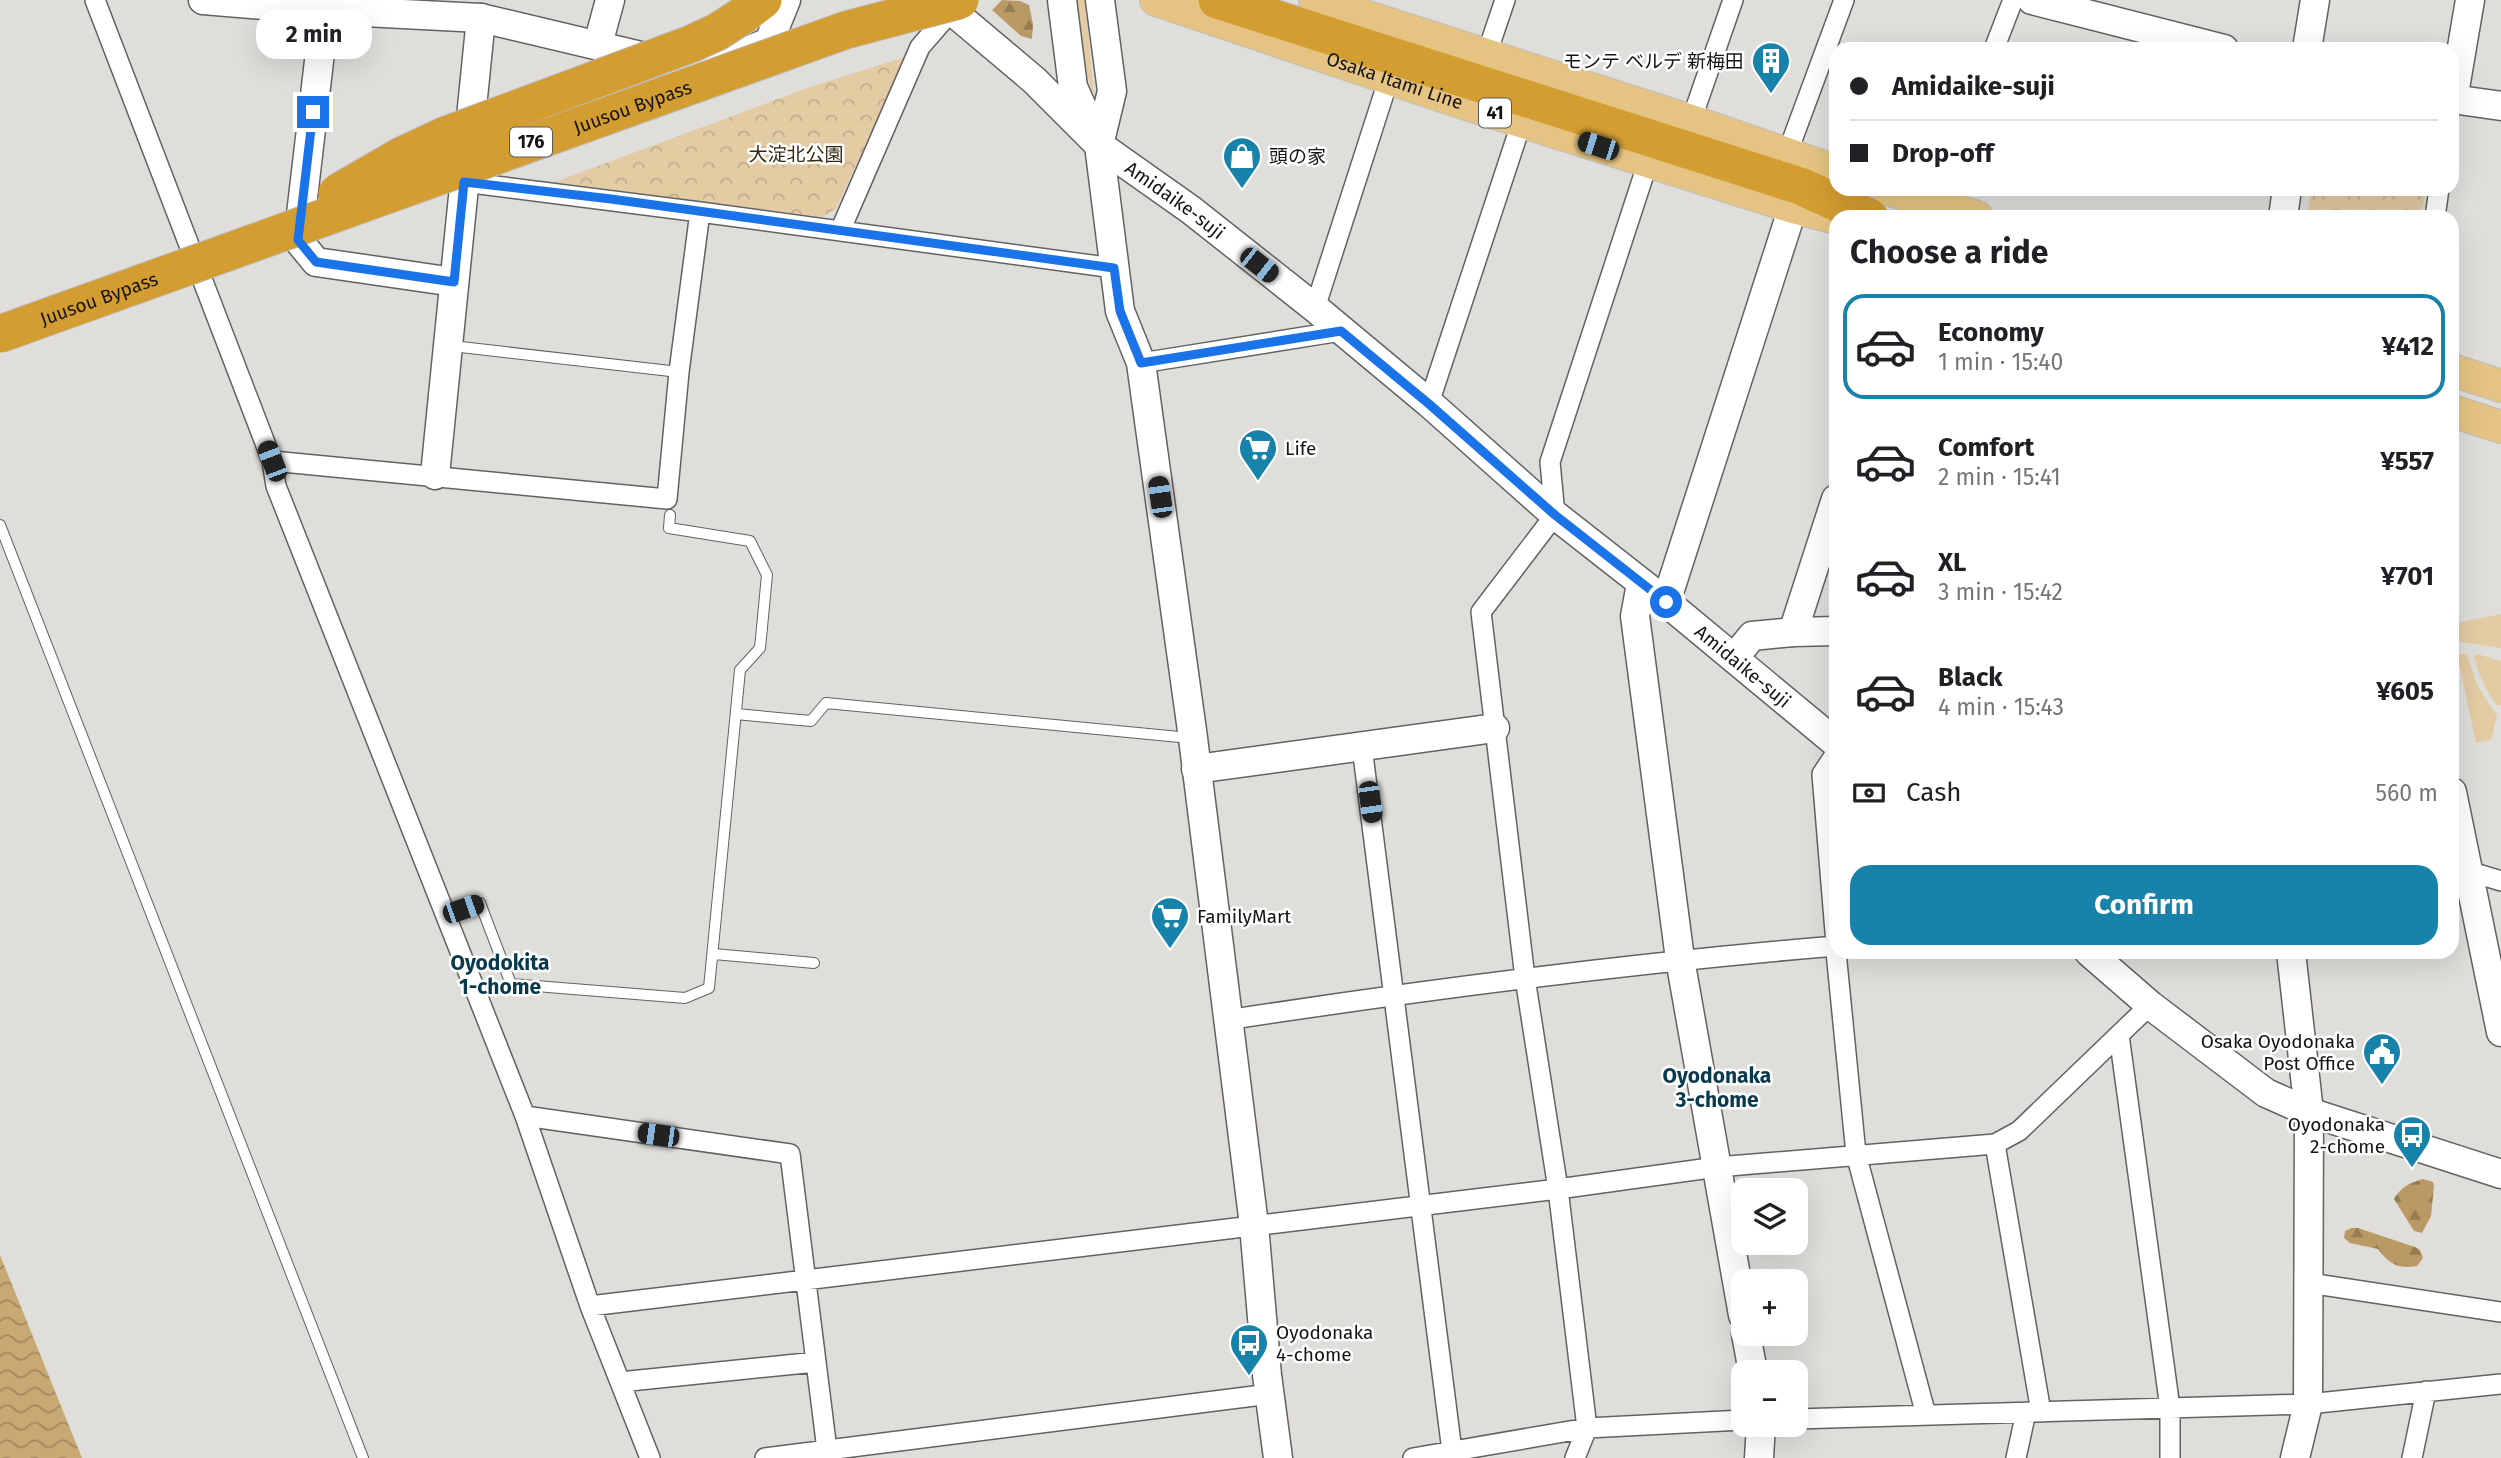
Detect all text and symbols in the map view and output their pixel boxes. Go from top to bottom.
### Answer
callout: 2 min [255,10,371,60]
text: 2 min [286,20,342,48]
building icon: モンテ ベルデ 新梅田 [1750,40,1792,95]
street label: Osaka Itami Line [1323,47,1466,114]
place label: モンテ ベルデ 新梅田 [1563,50,1744,73]
text: Amidaike-suji [1892,71,2055,102]
street label: Juusou Bypass [570,75,695,139]
route end [297,96,329,128]
road number: 41 [1479,98,1511,128]
road number: 176 [510,127,552,156]
car [1575,130,1622,162]
shop icon: 頭の家 [1221,135,1263,190]
text: Drop-off [1892,138,1994,169]
park label: 大淀北公園 [748,143,844,166]
place label: 頭の家 [1269,145,1326,168]
street label: Amidaike-suji [1121,156,1229,244]
text: Choose a ride [1850,233,2048,271]
car [1236,244,1283,286]
street label: Juusou Bypass [37,267,161,331]
icon: car [1854,315,1917,378]
text: Economy [1938,317,2044,348]
text: ¥412 [2381,331,2434,362]
text: 1 min · 15:40 [1938,348,2063,376]
supermarket icon: Life [1237,427,1279,482]
icon: car [1854,430,1917,493]
text: Comfort [1938,432,2034,463]
place label: Life [1285,437,1316,460]
car [255,438,290,484]
text: ¥557 [2380,446,2434,477]
text: 2 min · 15:41 [1938,463,2061,491]
car [1147,475,1174,519]
icon: car [1854,545,1917,608]
text: XL [1938,547,1966,578]
text: ¥701 [2381,561,2434,592]
text: 3 min · 15:42 [1938,578,2063,606]
route start [1650,586,1682,618]
street label: Amidaike-suji [1690,620,1795,713]
icon: car [1854,660,1917,723]
text: Black [1938,662,2003,693]
text: ¥605 [2376,676,2434,707]
text: 4 min · 15:43 [1938,693,2064,721]
icon: cash [1850,774,1888,812]
text: Cash [1906,777,1962,808]
text: 560 m [2376,779,2438,807]
car [1357,780,1384,824]
button: Confirm [1850,865,2438,945]
car [440,892,487,926]
supermarket icon: FamilyMart [1149,895,1191,950]
place label: FamilyMart [1197,905,1291,928]
district label: Oyodokita 1-chome [450,950,550,1000]
place label: Osaka Oyodonaka Post Office [2201,1030,2355,1075]
public building icon: Osaka Oyodonaka Post Office [2361,1031,2403,1086]
district label: Oyodonaka 3-chome [1663,1063,1771,1113]
place label: Oyodonaka 2-chome [2288,1113,2385,1158]
bus stop icon: Oyodonaka 2-chome [2391,1114,2433,1169]
car [636,1122,681,1148]
map controls [1731,1178,1808,1437]
button: layers [1731,1178,1808,1255]
button: + [1731,1269,1808,1346]
place label: Oyodonaka 4-chome [1276,1321,1373,1366]
bus stop icon: Oyodonaka 4-chome [1228,1322,1270,1377]
button: − [1731,1360,1808,1437]

